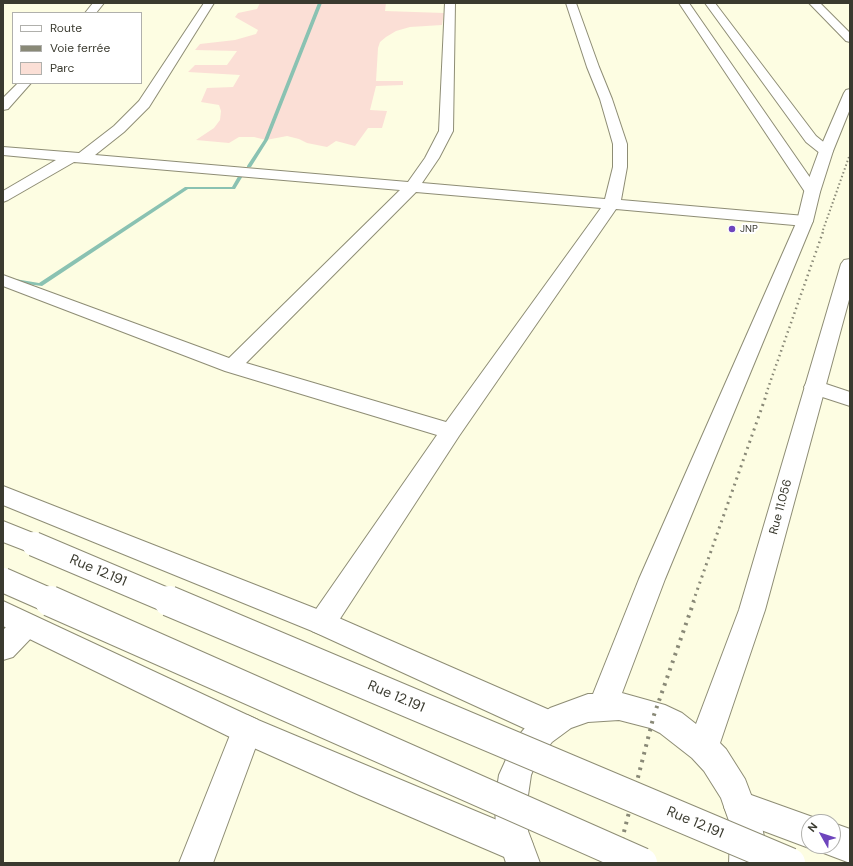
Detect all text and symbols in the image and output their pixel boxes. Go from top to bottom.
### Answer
legend [12,12,142,84]
text: Route [50,20,82,36]
text: Voie ferrée [50,40,110,56]
text: Parc [50,60,74,76]
place label: JNP [740,223,758,235]
marker: JNP [727,224,737,234]
street label: Rue 11.056 [767,478,795,536]
street label: Rue 12.191 [67,552,129,590]
street label: Rue 12.191 [365,678,427,716]
street label: Rue 12.191 [664,804,726,842]
north arrow [801,814,841,854]
text: N [804,820,820,835]

